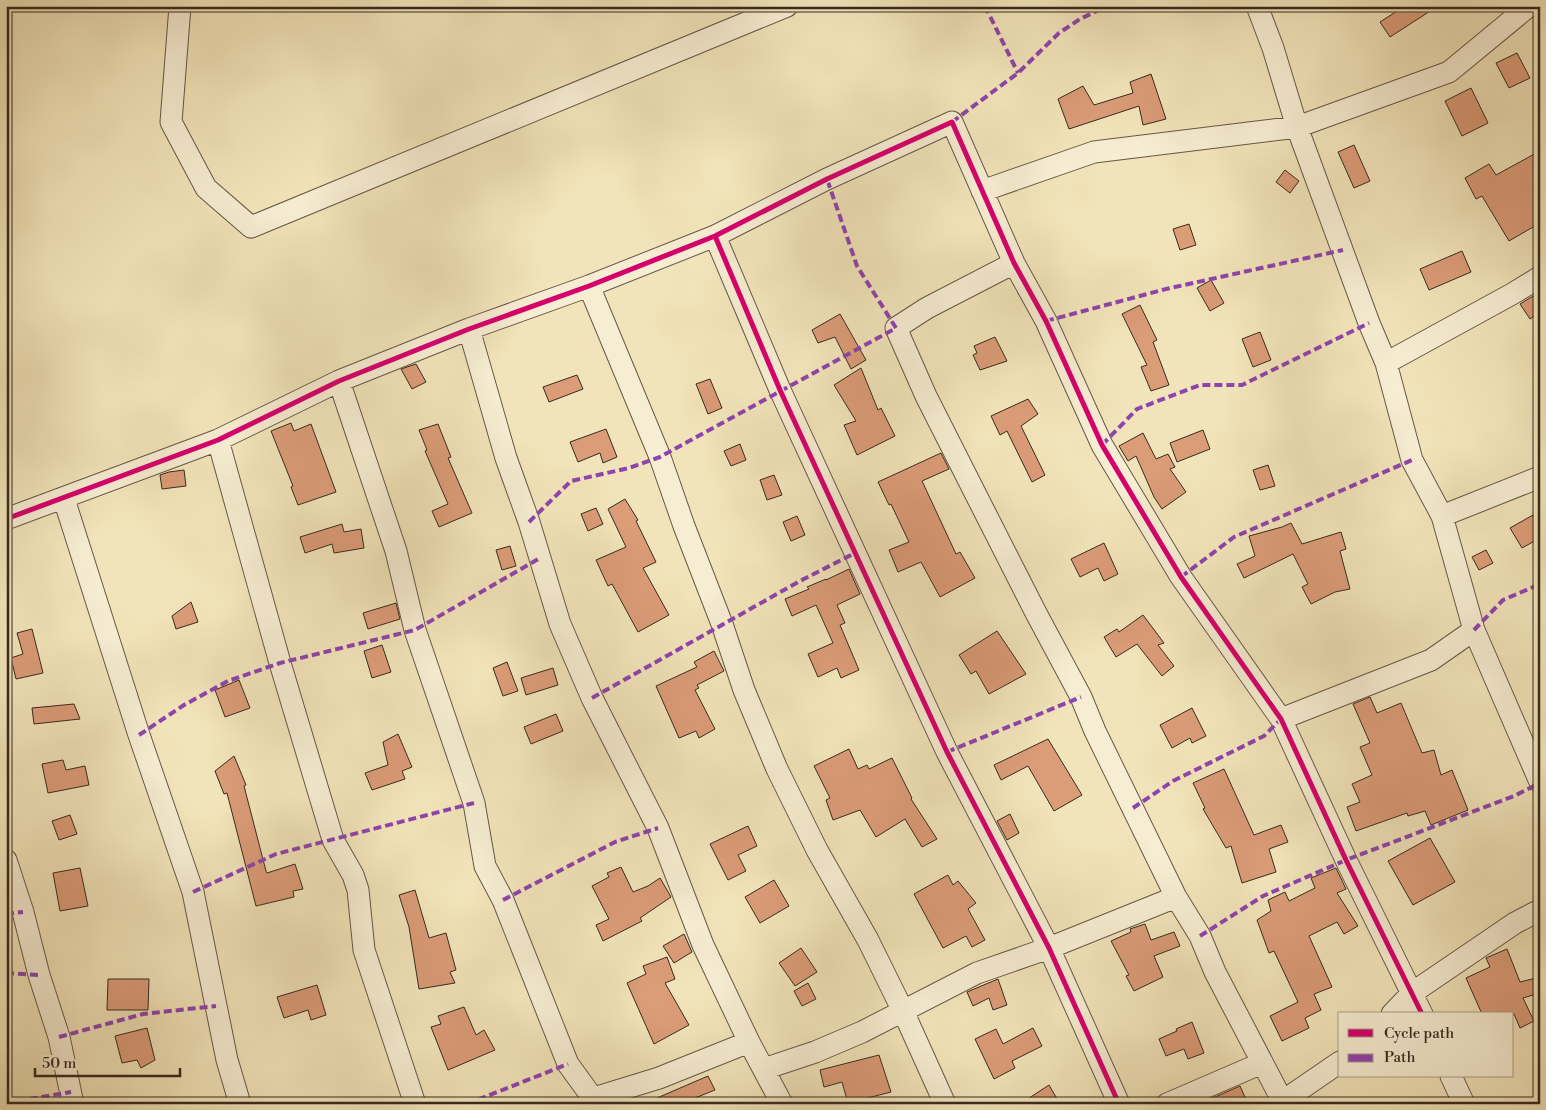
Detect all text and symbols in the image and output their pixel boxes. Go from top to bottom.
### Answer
legend [1338,1012,1514,1078]
text: Cycle path [1384,1024,1454,1043]
scale bar [35,1045,180,1077]
text: Path [1384,1048,1416,1067]
text: 50 m [42,1054,76,1073]

